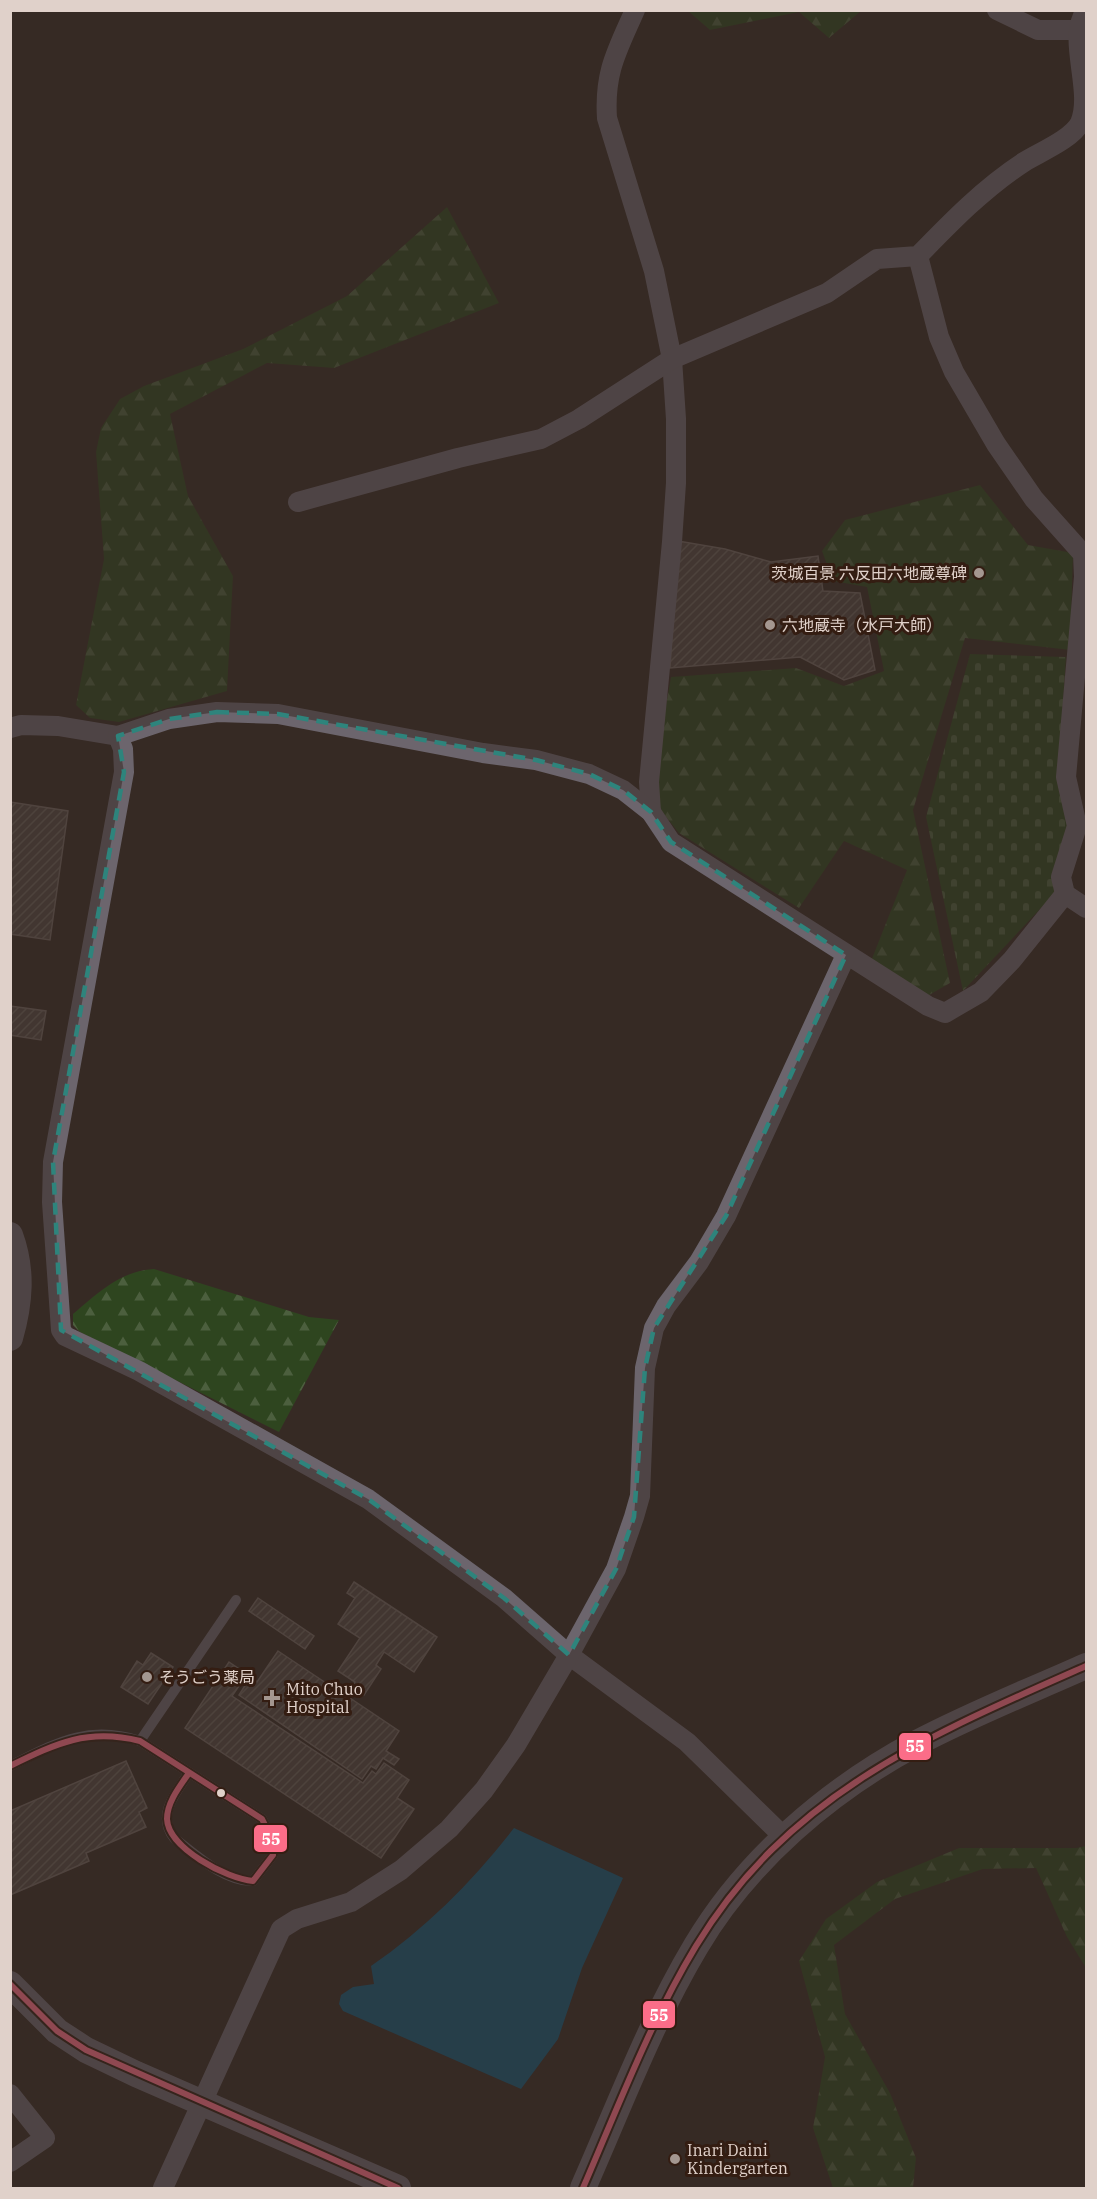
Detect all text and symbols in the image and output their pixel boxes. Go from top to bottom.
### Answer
place label: 茨城百景 六反田六地蔵尊碑 [771,563,967,583]
marker: 茨城百景 六反田六地蔵尊碑 [972,566,986,580]
place label: 六地蔵寺（水戸大師） [782,615,942,635]
marker: 六地蔵寺（水戸大師） [763,618,777,632]
place label: そうごう薬局 [159,1667,255,1687]
marker: そうごう薬局 [140,1670,154,1684]
place label: Mito Chuo Hospital [286,1679,363,1717]
marker: Mito Chuo Hospital [263,1689,281,1707]
line badge: 55 [898,1732,932,1761]
text: 55 [905,1736,925,1756]
unlabelled marker [215,1787,227,1799]
line badge: 55 [253,1824,288,1853]
text: 55 [261,1829,281,1849]
line badge: 55 [642,2000,676,2029]
text: 55 [649,2005,669,2025]
place label: Inari Daini Kindergarten [687,2140,788,2178]
marker: Inari Daini Kindergarten [668,2152,682,2166]

